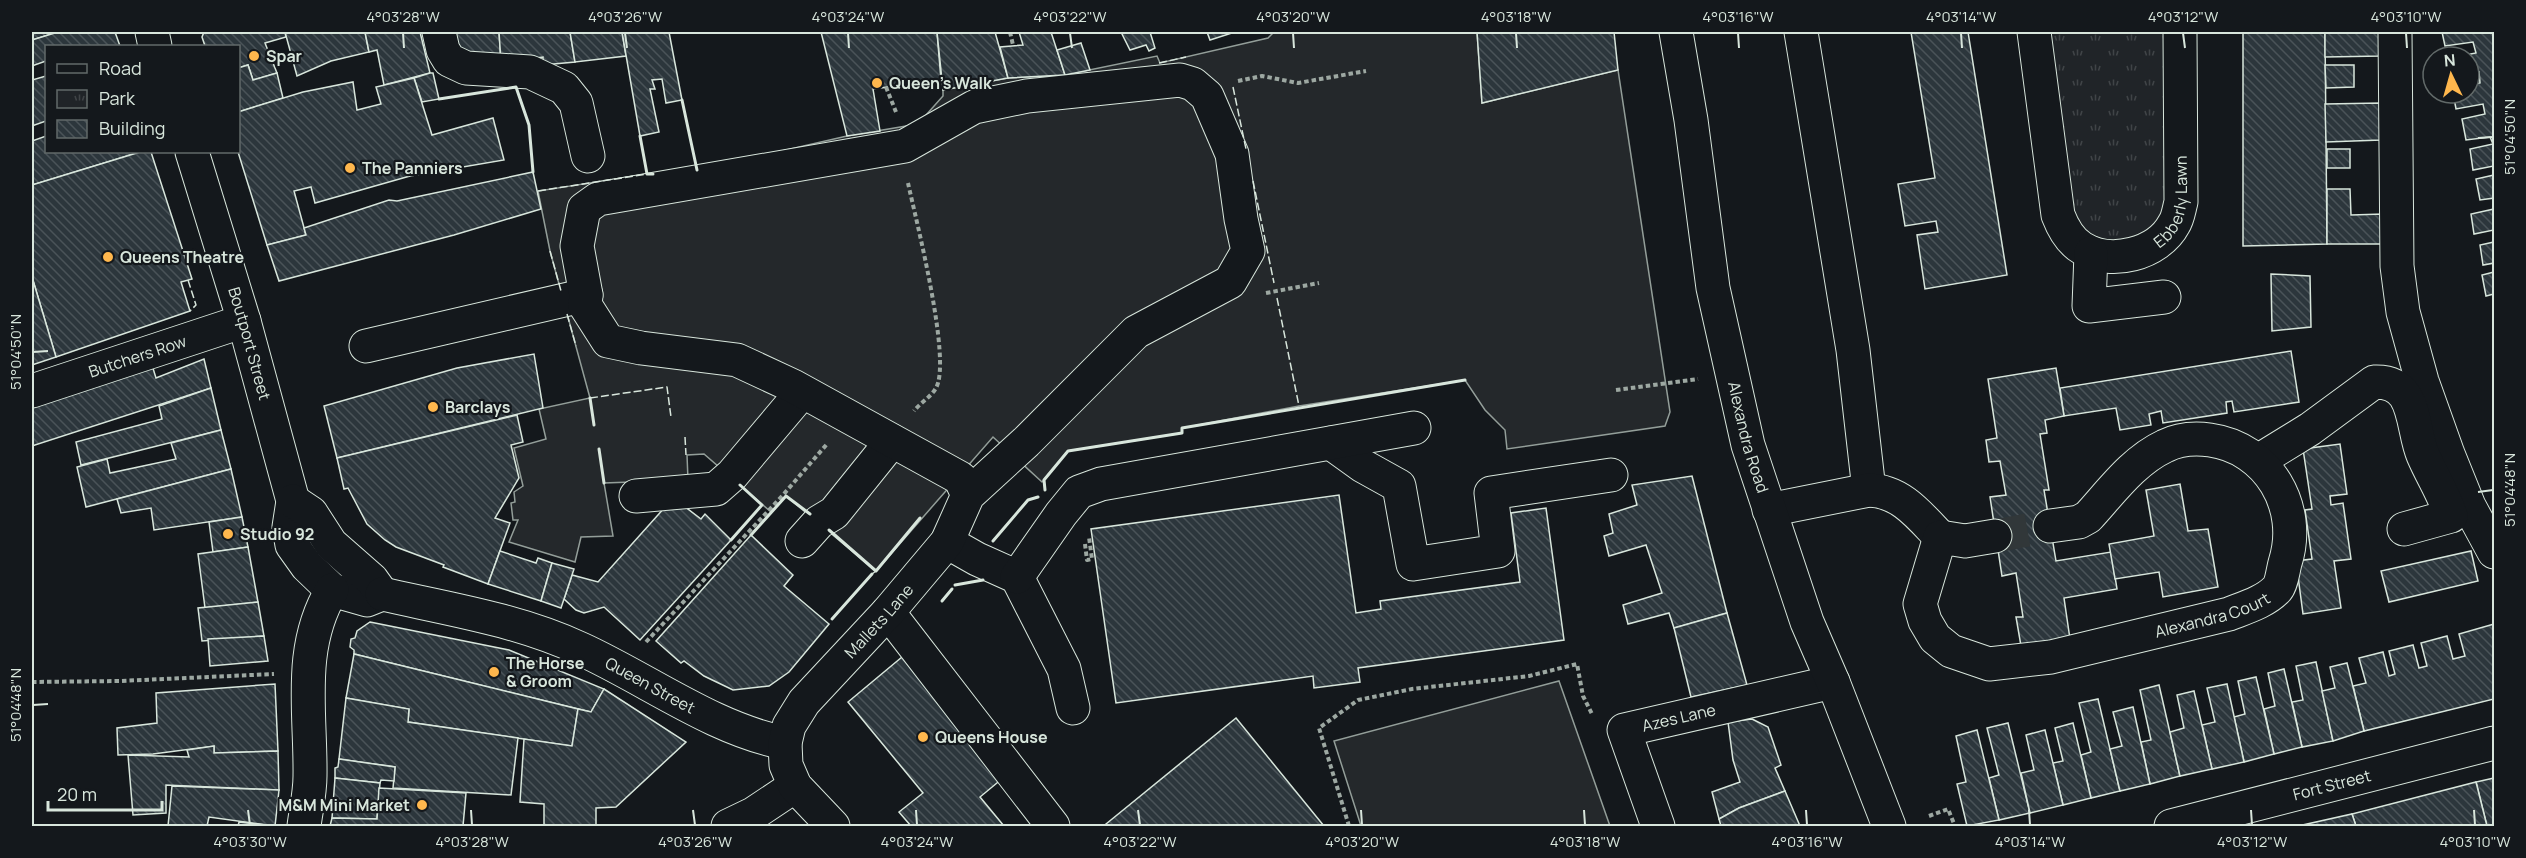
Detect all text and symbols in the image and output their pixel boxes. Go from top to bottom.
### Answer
text: 4°03'28"W [366,6,440,27]
text: 4°03'26"W [588,6,662,27]
text: 4°03'24"W [812,6,884,27]
text: 4°03'22"W [1033,6,1107,27]
text: 4°03'20"W [1256,6,1330,27]
text: 4°03'18"W [1481,6,1551,27]
text: 4°03'16"W [1702,6,1774,27]
text: 4°03'14"W [1926,6,1996,27]
text: 4°03'12"W [2148,6,2218,27]
text: 4°03'10"W [2370,6,2442,27]
legend [45,45,240,153]
place label: Spar [266,45,302,67]
north arrow [2421,45,2481,105]
marker: Spar [247,49,261,63]
text: N [2443,49,2456,72]
text: Road [99,56,142,80]
place label: Queen's Walk [889,72,992,94]
marker: Queen's Walk [870,76,884,90]
text: Park [99,86,136,110]
text: 51°04'50"N [2499,99,2520,175]
text: Building [99,116,165,140]
street label: Ebberly Lawn [2149,155,2192,253]
place label: The Panniers [362,157,463,179]
marker: The Panniers [343,161,357,175]
place label: Queens Theatre [120,246,244,268]
marker: Queens Theatre [101,250,115,264]
street label: Boutport Street [223,284,276,403]
text: 51°04'50"N [5,314,26,390]
street label: Butchers Row [86,330,189,383]
street label: Alexandra Road [1723,379,1774,496]
place label: Barclays [445,396,511,418]
marker: Barclays [426,400,440,414]
text: 51°04'48"N [2499,453,2520,527]
place label: Studio 92 [240,523,314,545]
marker: Studio 92 [221,527,235,541]
street label: Mallets Lane [839,579,918,663]
street label: Alexandra Court [2153,587,2274,643]
place label: The Horse & Groom [506,652,585,692]
street label: Queen Street [601,652,699,719]
marker: The Horse & Groom [487,665,501,679]
text: 51°04'48"N [5,668,26,742]
street label: Azes Lane [1640,698,1718,737]
place label: Queens House [935,726,1048,748]
marker: Queens House [916,730,930,744]
street label: Fort Street [2290,764,2373,805]
scale bar [48,774,162,812]
text: 20 m [57,782,97,806]
place label: M&M Mini Market [279,794,410,816]
marker: M&M Mini Market [415,798,429,812]
text: 4°03'30"W [213,831,287,852]
text: 4°03'28"W [435,831,509,852]
text: 4°03'26"W [658,831,732,852]
text: 4°03'24"W [881,831,953,852]
text: 4°03'22"W [1103,831,1177,852]
text: 4°03'20"W [1325,831,1399,852]
text: 4°03'18"W [1550,831,1620,852]
text: 4°03'16"W [1771,831,1843,852]
text: 4°03'14"W [1995,831,2065,852]
text: 4°03'12"W [2217,831,2287,852]
text: 4°03'10"W [2439,831,2511,852]

